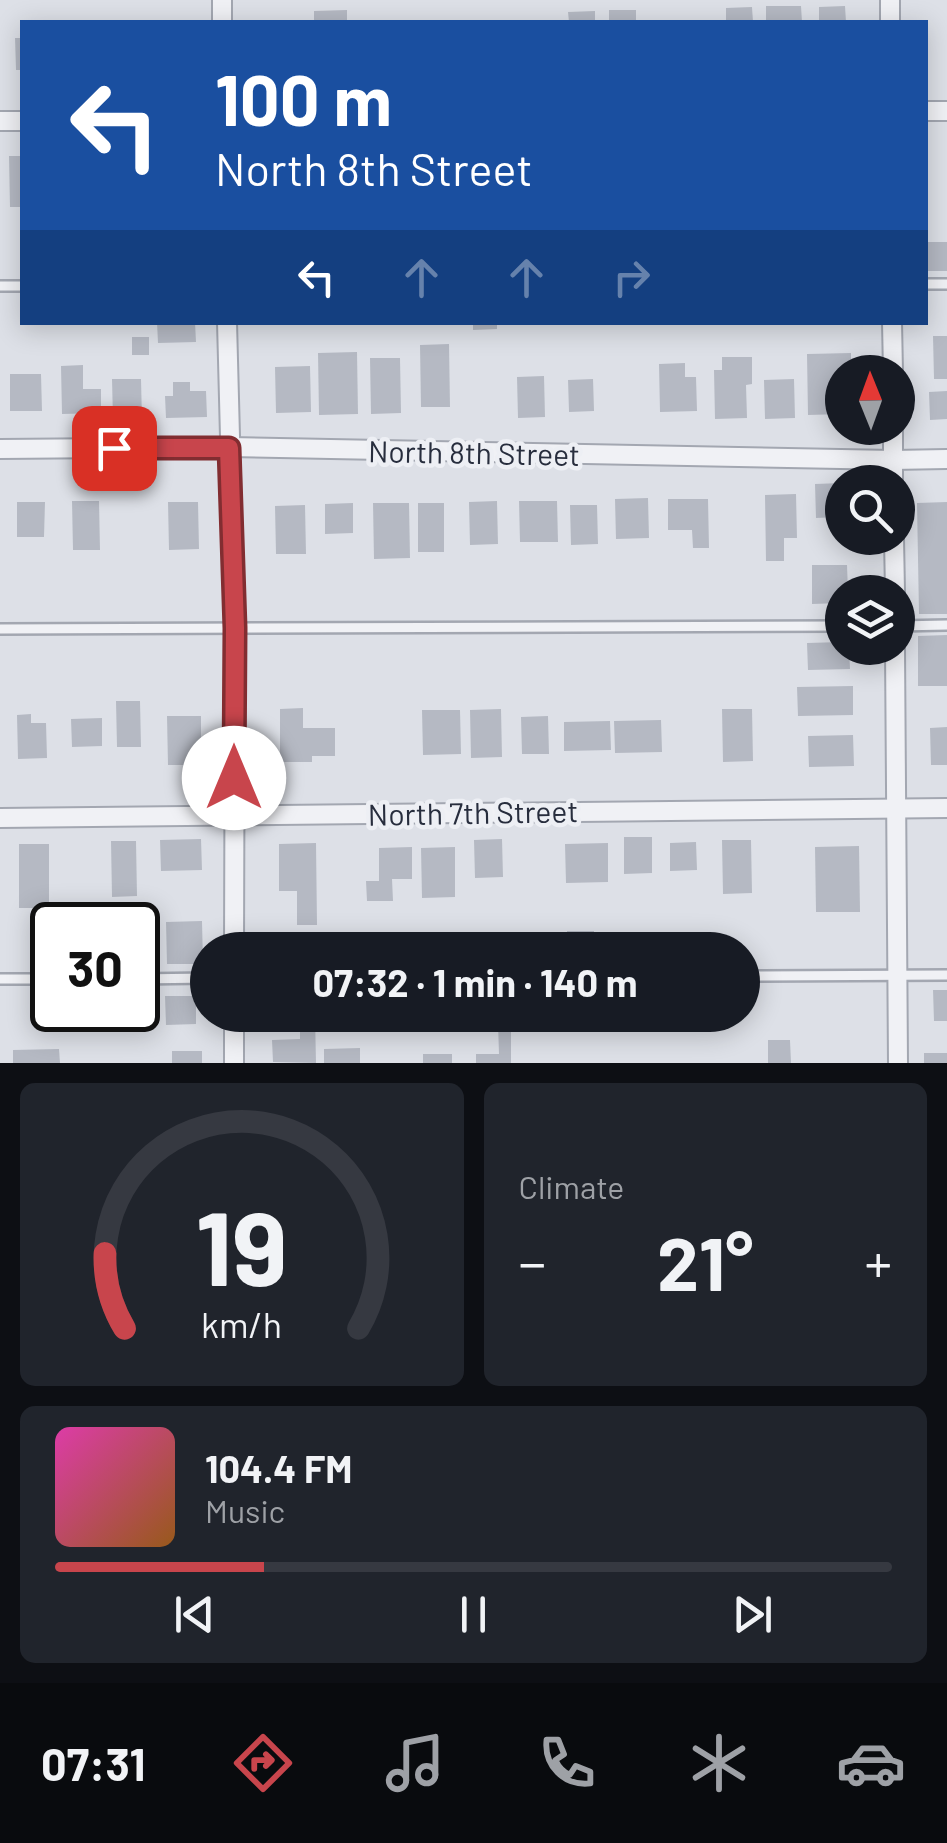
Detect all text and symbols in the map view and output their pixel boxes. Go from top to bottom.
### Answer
text: 100 m [215,56,392,140]
icon: left [50,60,180,190]
text: North 8th Street [215,141,533,195]
icon: left [289,250,344,305]
icon: ahead [394,250,449,305]
icon: ahead [499,250,554,305]
icon: right [604,250,659,305]
north arrow [825,355,915,445]
map controls [825,355,915,665]
pin [72,406,157,491]
icon: arrive [87,421,142,476]
street label: North 8th Street [368,432,580,472]
button: search [825,465,915,555]
button: layers [825,575,915,665]
position arrow [182,726,286,830]
street label: North 7th Street [368,792,578,832]
speed limit sign: 30 [30,902,160,1032]
text: 07:32 · 1 min · 140 m [312,959,638,1005]
text: Climate [519,1167,624,1205]
text: 19 [196,1182,288,1307]
text: 21° [657,1216,753,1306]
text: − [519,1228,546,1294]
text: + [864,1228,892,1294]
text: km/h [201,1302,282,1345]
text: 104.4 FM [205,1445,352,1491]
text: Music [205,1491,285,1529]
icon: previous [167,1587,222,1642]
icon: pause [446,1587,501,1642]
icon: next [725,1587,780,1642]
icon: directions [228,1728,298,1798]
icon: music [380,1728,450,1798]
icon: phone [532,1728,602,1798]
icon: climate [684,1728,754,1798]
icon: car [836,1728,906,1798]
text: 07:31 [41,1736,145,1790]

